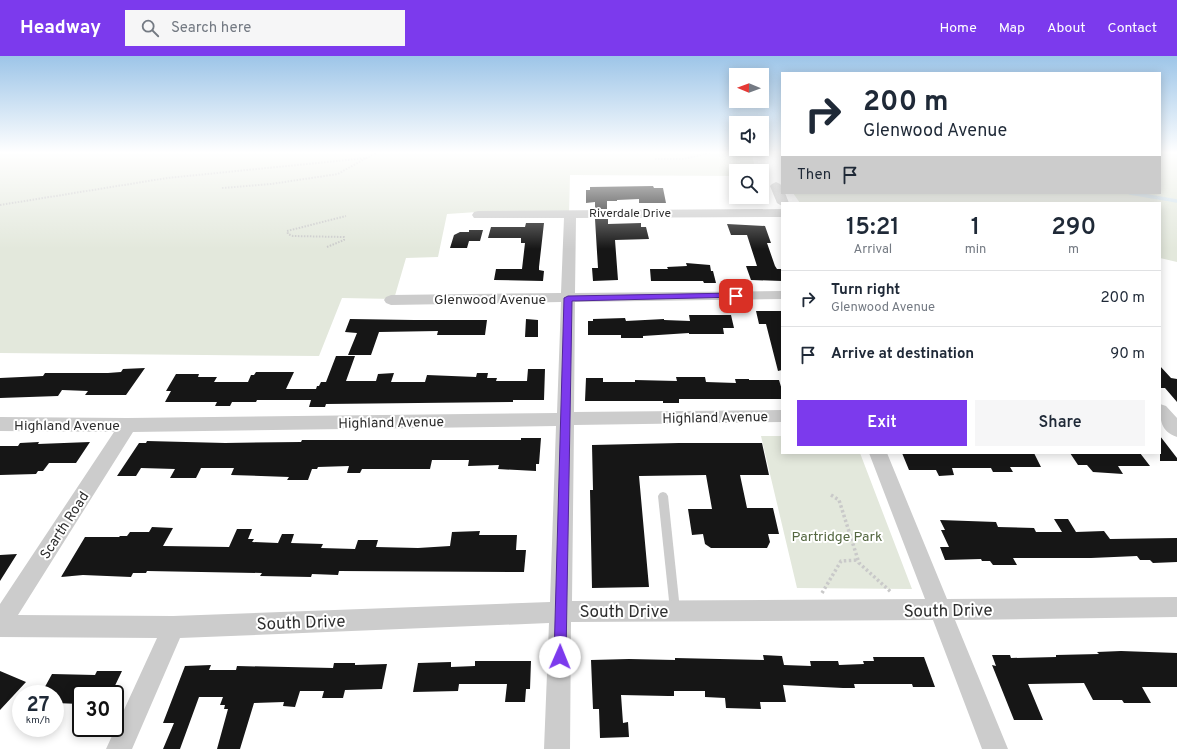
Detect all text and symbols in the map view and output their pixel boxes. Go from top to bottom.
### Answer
search box [125,10,405,46]
text: Headway [20,16,101,40]
icon: search [139,17,161,39]
text: Search here [171,19,251,38]
text: Home [940,20,977,37]
text: Map [999,20,1025,37]
text: About [1047,20,1086,37]
text: Contact [1108,20,1157,37]
north arrow [729,68,769,108]
map controls [729,68,769,204]
text: 200 m [863,85,949,121]
icon: right [797,88,849,140]
button: sound [729,116,769,156]
text: Glenwood Avenue [863,120,1007,143]
button: search [729,164,769,204]
icon: arrive [839,164,861,186]
text: Then [797,166,831,185]
street label: Riverdale Drive [589,206,671,222]
text: 15:21 [846,213,900,243]
text: 1 [971,213,980,243]
text: 290 [1051,213,1096,243]
text: Arrival [853,242,892,258]
text: min [965,242,986,258]
text: m [1068,242,1079,258]
pin [719,279,753,313]
text: Turn right [831,281,900,300]
icon: arrive [725,285,747,307]
icon: right [797,288,819,310]
text: 200 m [1100,289,1145,308]
street label: Glenwood Avenue [434,292,546,309]
text: Glenwood Avenue [831,300,935,316]
icon: arrive [797,344,819,366]
text: Arrive at destination [831,345,974,364]
text: 90 m [1110,345,1145,364]
button: Exit [797,400,967,446]
button: Share [975,400,1145,446]
street label: Highland Avenue [662,409,768,428]
street label: Highland Avenue [338,414,444,433]
street label: Highland Avenue [14,418,120,435]
street label: Scarth Road [37,489,93,563]
park label: Partridge Park [792,529,882,546]
street label: South Drive [903,600,993,624]
street label: South Drive [580,602,668,624]
street label: South Drive [256,611,346,637]
position arrow [539,636,581,678]
speed limit sign: 30 [72,685,124,737]
text: 27 [27,693,49,719]
text: km/h [26,714,50,727]

